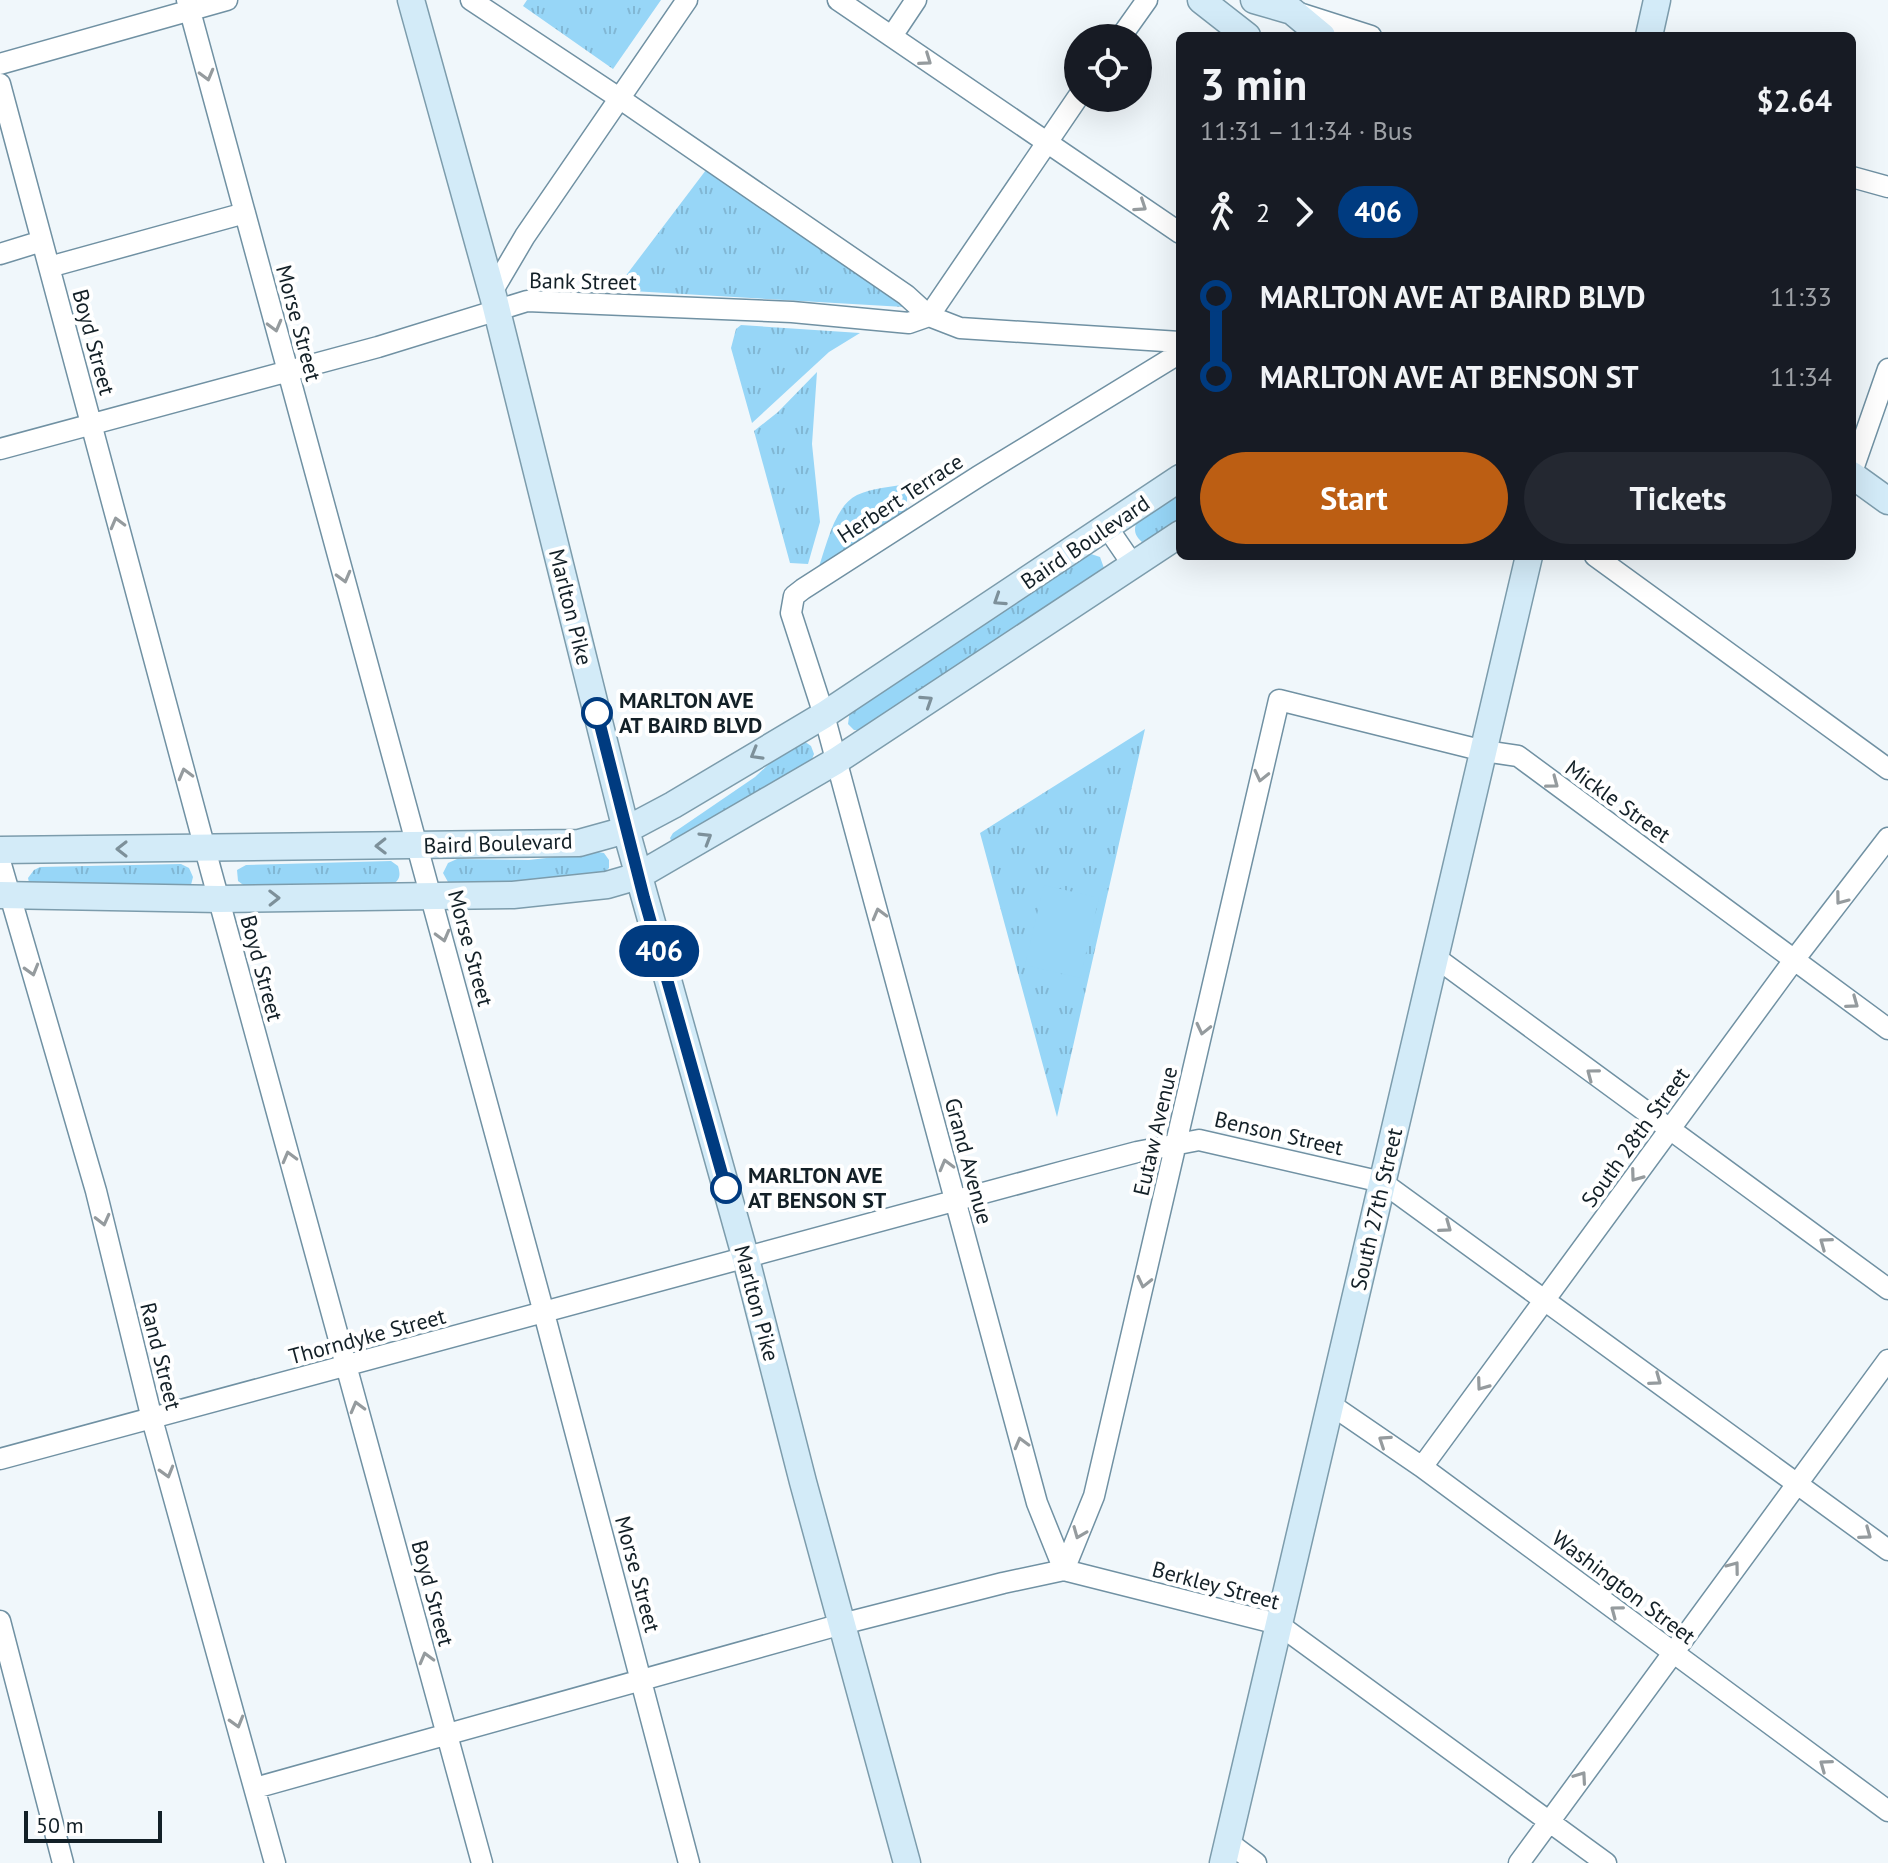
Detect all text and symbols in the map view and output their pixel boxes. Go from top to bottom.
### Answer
map controls [1064,24,1152,112]
button: locate [1064,24,1152,112]
one-way arrow [917,50,931,65]
text: 3 min [1200,55,1307,112]
one-way arrow [198,68,215,82]
text: $2.64 [1757,81,1832,120]
text: 11:31 – 11:34 · Bus [1200,114,1413,147]
icon: walk [1200,190,1244,234]
icon: forward [1282,190,1326,234]
text: 406 [1354,193,1402,230]
one-way arrow [1132,196,1146,211]
text: 2 [1256,196,1270,229]
street label: Morse Street [270,262,328,385]
street label: Bank Street [529,266,638,296]
text: MARLTON AVE AT BAIRD BLVD [1260,277,1645,316]
text: 11:33 [1770,280,1832,313]
street label: Boyd Street [66,286,122,399]
one-way arrow [266,319,283,333]
text: MARLTON AVE AT BENSON ST [1260,357,1639,396]
text: 11:34 [1770,360,1832,393]
street label: Herbert Terrace [832,447,968,549]
button: Start [1200,452,1508,544]
button: Tickets [1524,452,1832,544]
street label: Baird Boulevard [1015,489,1155,595]
one-way arrow [110,516,127,530]
street label: Marlton Pike [543,546,599,668]
one-way arrow [335,569,351,583]
one-way arrow [993,590,1008,605]
place label: MARLTON AVE AT BAIRD BLVD [619,686,762,739]
one-way arrow [918,696,933,711]
marker: MARLTON AVE AT BAIRD BLVD [582,698,612,728]
one-way arrow [750,744,765,760]
street label: Mickle Street [1560,753,1677,849]
one-way arrow [178,767,194,781]
one-way arrow [1253,768,1270,782]
one-way arrow [1544,773,1559,787]
street label: Baird Boulevard [423,826,573,860]
one-way arrow [697,832,712,848]
one-way arrow [374,837,387,855]
one-way arrow [115,841,128,858]
street label: Morse Street [442,887,500,1010]
one-way arrow [268,889,281,907]
one-way arrow [1836,891,1850,905]
one-way arrow [871,908,888,922]
street label: Boyd Street [234,912,290,1025]
line badge: 406 [613,925,705,977]
one-way arrow [433,928,450,942]
text: 406 [635,932,683,969]
one-way arrow [23,962,39,976]
one-way arrow [1844,993,1858,1008]
one-way arrow [1195,1022,1212,1035]
street label: South 28th Street [1575,1061,1695,1212]
street label: Eutaw Avenue [1127,1064,1183,1198]
one-way arrow [1586,1069,1601,1083]
street label: Grand Avenue [939,1095,999,1227]
street label: Benson Street [1212,1105,1347,1162]
street label: South 27th Street [1344,1125,1408,1293]
one-way arrow [282,1150,298,1164]
one-way arrow [938,1159,955,1173]
place label: MARLTON AVE AT BENSON ST [748,1161,887,1214]
one-way arrow [1632,1168,1646,1182]
marker: MARLTON AVE AT BENSON ST [711,1173,741,1203]
one-way arrow [93,1213,110,1226]
one-way arrow [1437,1217,1451,1232]
one-way arrow [1819,1238,1834,1253]
street label: Marlton Pike [728,1242,786,1364]
one-way arrow [1136,1275,1153,1289]
street label: Rand Street [134,1299,188,1413]
street label: Thorndyke Street [286,1301,449,1370]
one-way arrow [1647,1370,1662,1384]
one-way arrow [1477,1377,1492,1391]
one-way arrow [350,1401,367,1415]
one-way arrow [1378,1435,1392,1450]
one-way arrow [1013,1437,1030,1451]
one-way arrow [158,1464,174,1478]
street label: Morse Street [609,1513,667,1636]
street label: Washington Street [1547,1524,1702,1650]
one-way arrow [1857,1524,1871,1538]
one-way arrow [1072,1525,1088,1539]
street label: Boyd Street [405,1537,461,1650]
street label: Berkley Street [1149,1555,1283,1616]
one-way arrow [1725,1561,1739,1576]
one-way arrow [1610,1606,1625,1621]
one-way arrow [419,1652,435,1666]
one-way arrow [228,1715,244,1729]
one-way arrow [1819,1761,1834,1775]
one-way arrow [1571,1771,1586,1786]
scale bar [24,1807,162,1843]
text: 50 m [36,1811,84,1839]

